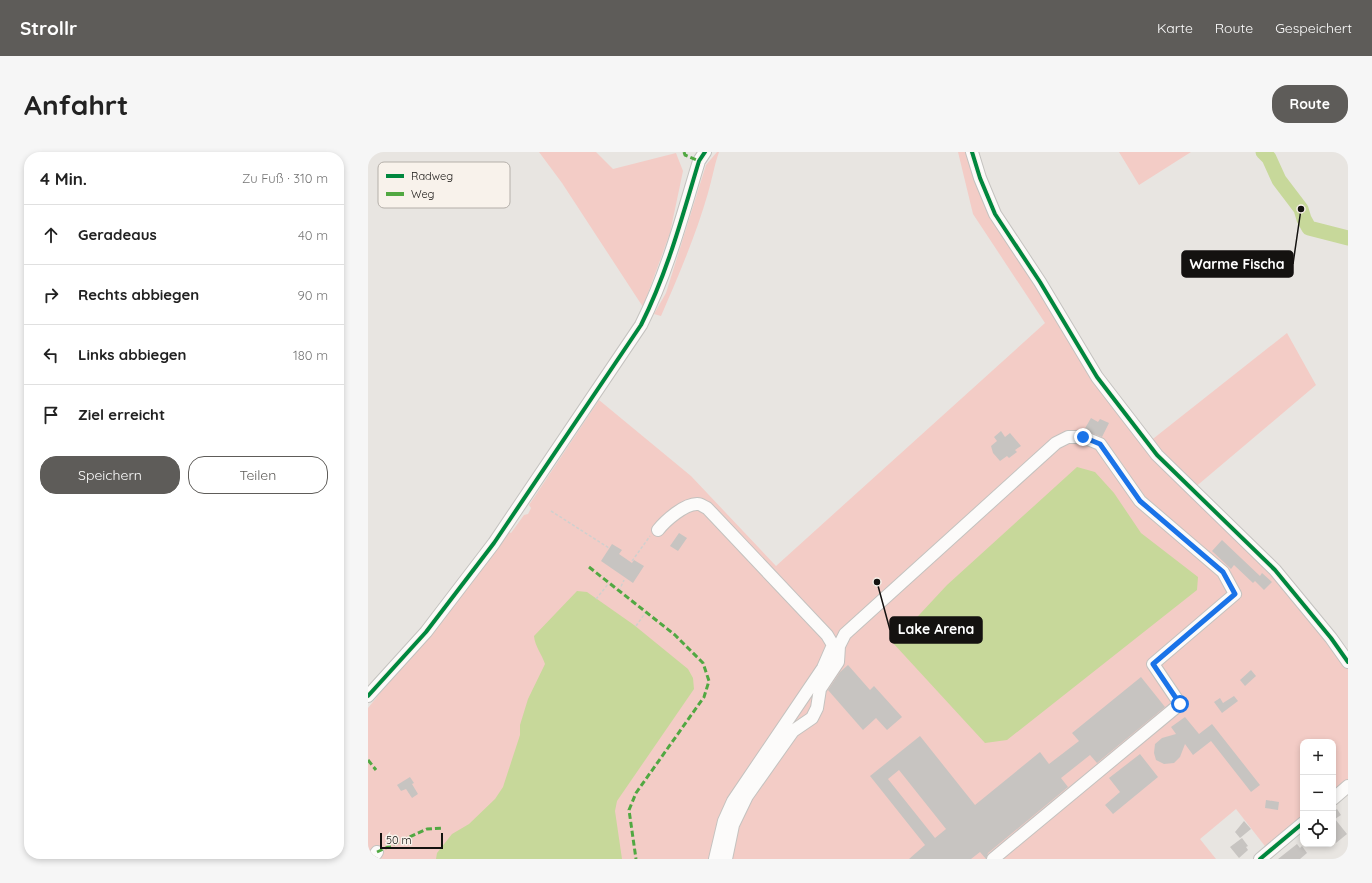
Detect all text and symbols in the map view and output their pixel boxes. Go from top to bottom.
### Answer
text: Strollr [20,16,77,40]
text: Karte [1157,19,1193,37]
text: Route [1215,19,1253,37]
text: Gespeichert [1275,19,1352,37]
button: Route [1272,85,1348,123]
text: Anfahrt [24,87,128,122]
legend [378,162,510,208]
text: 4 Min. [40,168,87,189]
text: Radweg [411,169,453,183]
text: Zu Fuß · 310 m [242,170,328,186]
text: Weg [411,187,435,201]
icon: ahead [40,224,62,246]
text: Geradeaus [78,225,157,244]
text: 40 m [298,227,328,243]
callout: Warme Fischa [1182,251,1293,277]
text: Warme Fischa [1189,255,1285,273]
icon: right [40,284,62,306]
text: Rechts abbiegen [78,285,199,304]
text: 90 m [298,287,328,303]
icon: left [40,344,62,366]
text: Links abbiegen [78,345,186,364]
text: 180 m [293,347,328,363]
icon: arrive [40,404,62,426]
text: Ziel erreicht [78,405,165,424]
route end [1074,428,1092,446]
button: Speichern [40,456,180,494]
button: Teilen [188,456,328,494]
callout: Lake Arena [890,617,982,643]
text: Lake Arena [898,620,974,638]
route start [1171,695,1189,713]
map controls [1300,739,1336,847]
button: + [1300,739,1336,775]
button: − [1300,775,1336,811]
button: locate [1300,811,1336,847]
scale bar [380,831,443,850]
text: 50 m [386,833,412,847]

